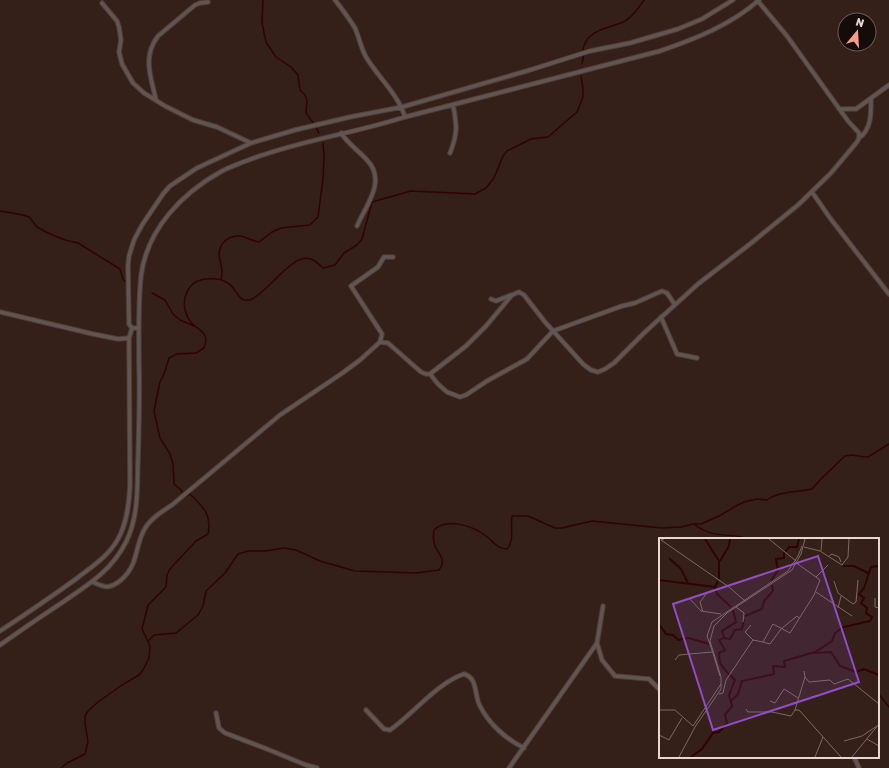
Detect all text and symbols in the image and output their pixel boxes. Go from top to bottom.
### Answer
north arrow [837,12,877,52]
text: N [854,16,866,30]
inset map [659,538,879,758]

